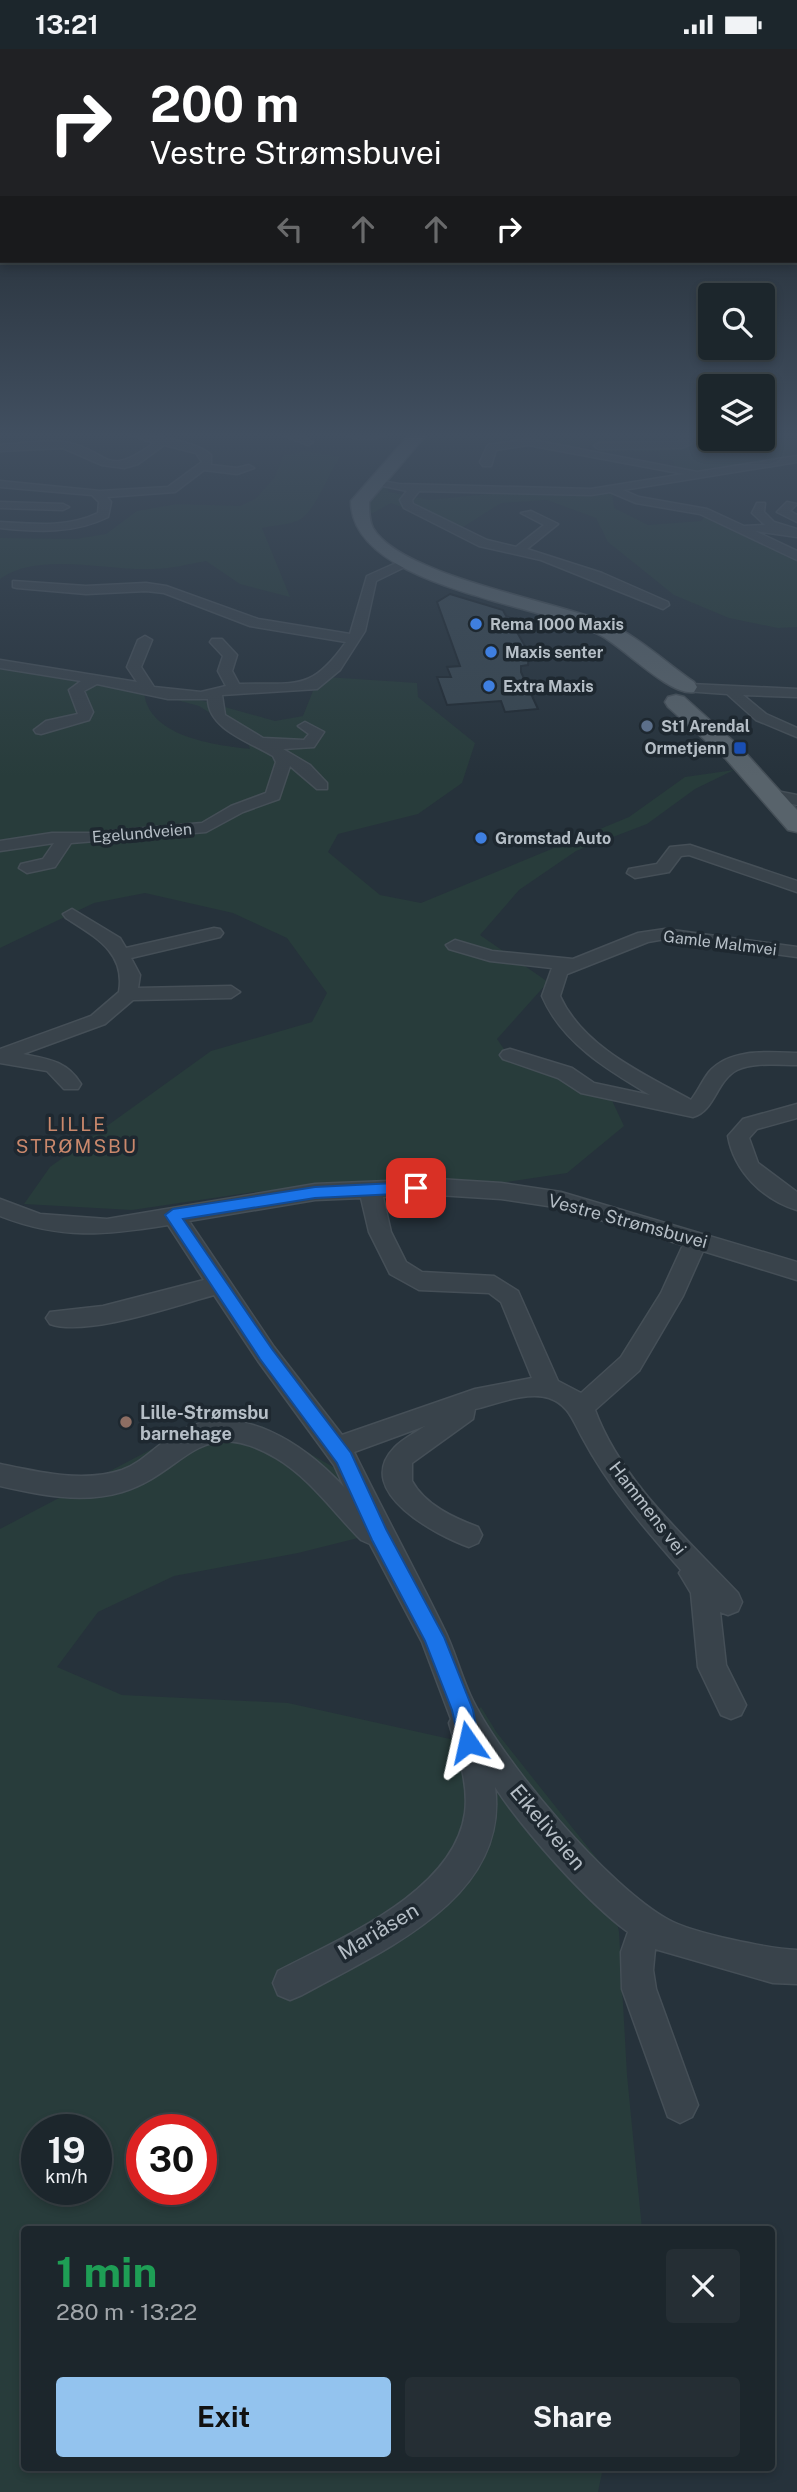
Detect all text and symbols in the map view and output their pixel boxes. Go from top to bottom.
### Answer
text: 13:21 [35,9,99,40]
text: 200 m [150,75,299,133]
icon: right [35,77,126,168]
text: Vestre Strømsbuvei [150,134,442,171]
icon: left [271,210,309,248]
icon: ahead [344,210,382,248]
icon: ahead [417,210,455,248]
icon: right [490,210,528,248]
map controls [698,283,775,451]
button: search [698,283,775,360]
button: layers [698,374,775,451]
place label: Rema 1000 Maxis [490,615,624,634]
marker: Rema 1000 Maxis [468,616,484,632]
place label: Maxis senter [505,643,604,662]
marker: Maxis senter [483,644,499,660]
place label: Extra Maxis [503,677,594,696]
marker: Extra Maxis [481,678,497,694]
place label: St1 Arendal [661,717,750,736]
marker: St1 Arendal [639,718,655,734]
place label: Ormetjenn [644,739,726,758]
marker: Ormetjenn [732,740,748,756]
street label: Egelundveien [91,819,193,847]
place label: Gromstad Auto [495,829,611,848]
marker: Gromstad Auto [473,830,489,846]
street label: Gamle Malmvei [662,927,778,959]
district label: LILLE STRØMSBU [16,1113,138,1157]
pin [386,1158,446,1218]
icon: arrive [397,1169,435,1207]
street label: Vestre Strømsbuvei [546,1190,710,1252]
place label: Lille-Strømsbu barnehage [140,1402,269,1444]
marker: Lille-Strømsbu barnehage [118,1414,134,1430]
street label: Hammens vei [605,1457,691,1559]
position arrow [431,1705,505,1779]
street label: Eikeliveien [505,1779,591,1875]
street label: Mariåsen [333,1897,423,1965]
speed limit sign: 30 [126,2114,217,2205]
text: 19 [47,2130,86,2171]
text: km/h [45,2166,88,2187]
text: 1 min [56,2247,157,2296]
button: close [666,2249,740,2323]
text: 280 m · 13:22 [56,2298,197,2325]
button: Exit [56,2377,391,2457]
button: Share [405,2377,740,2457]

